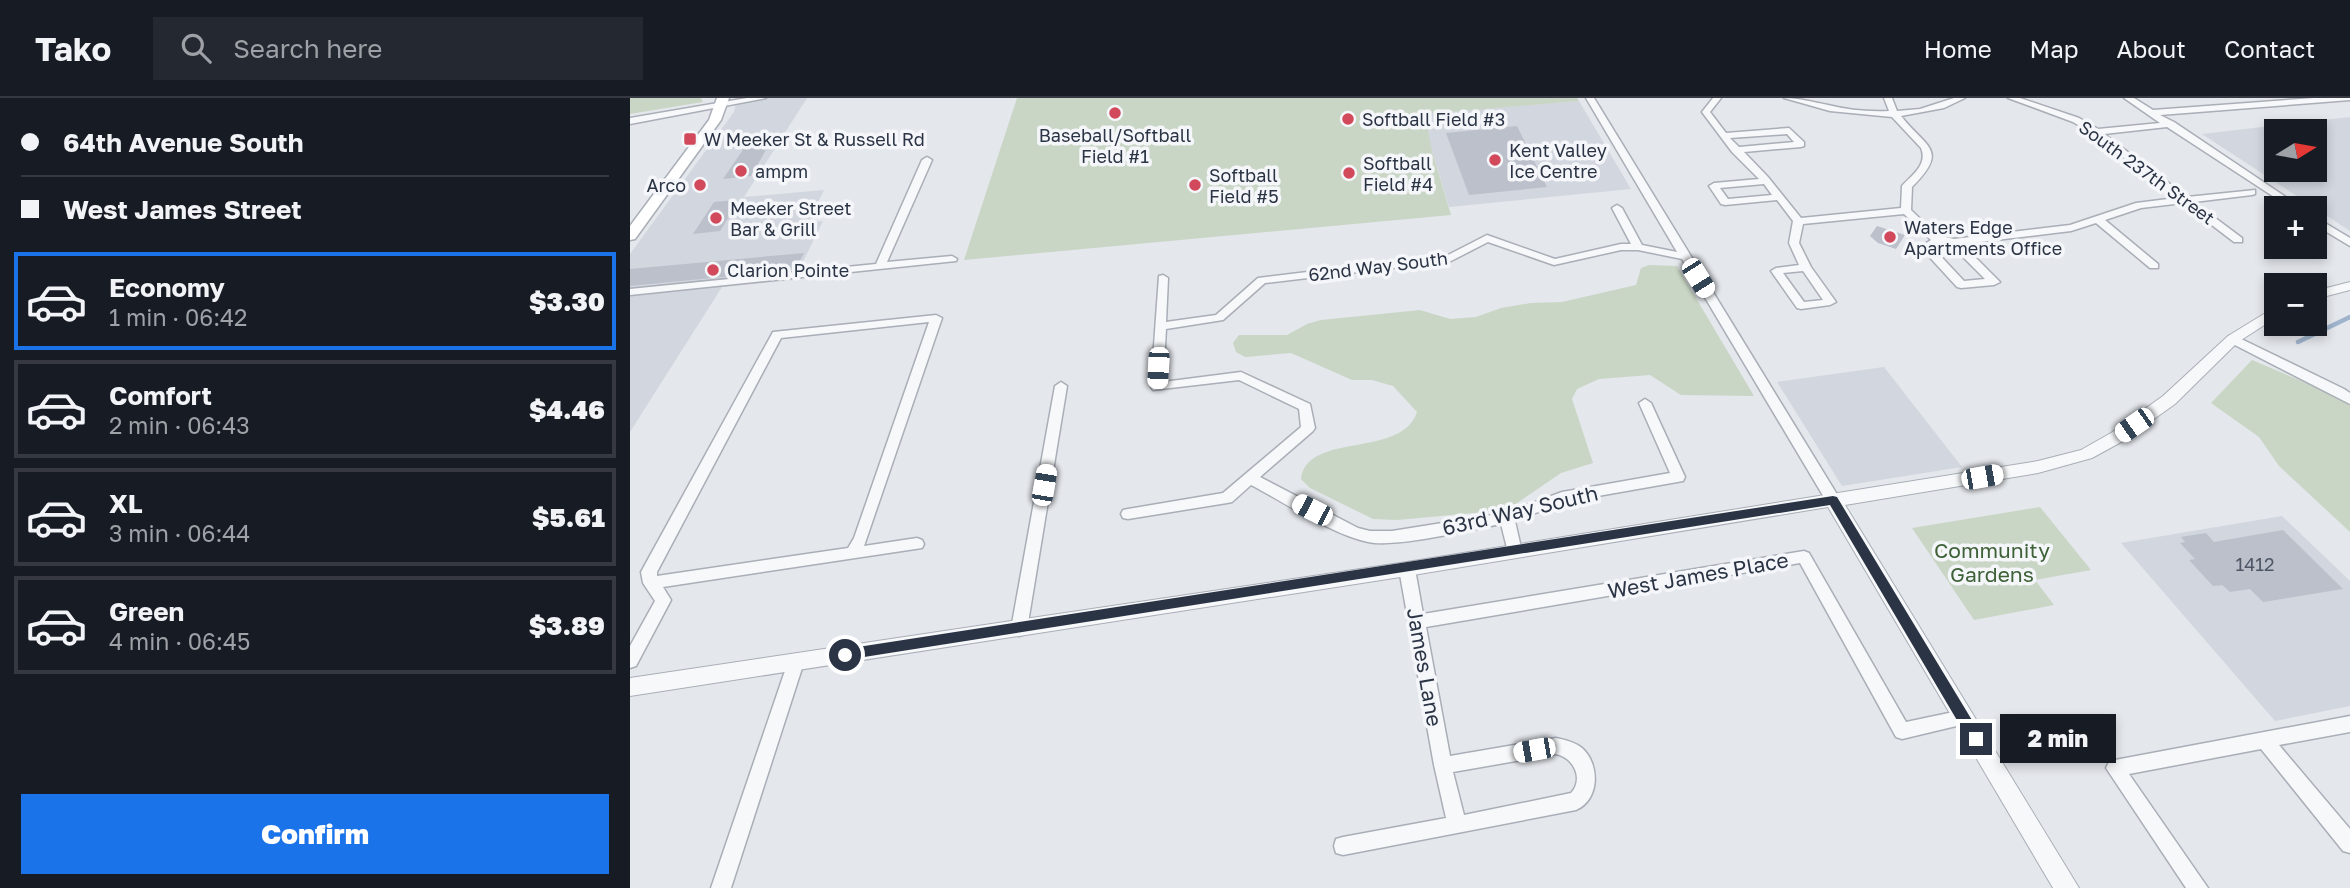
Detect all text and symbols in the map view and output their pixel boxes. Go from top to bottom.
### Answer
search box [153,17,643,80]
text: Tako [35,29,111,68]
icon: search [177,29,215,67]
text: Search here [233,33,382,64]
text: Home [1924,34,1992,63]
text: Map [2030,34,2079,63]
text: About [2117,34,2186,63]
text: Contact [2224,34,2315,63]
marker: Baseball/Softball Field #1 [1107,105,1123,121]
place label: Softball Field #3 [1362,108,1505,130]
marker: Softball Field #3 [1340,111,1356,127]
street label: South 237th Street [2075,115,2219,229]
north arrow [2264,119,2328,182]
map controls [2264,119,2327,336]
place label: Baseball/Softball Field #1 [1039,124,1191,167]
text: 64th Avenue South [63,127,304,158]
place label: W Meeker St & Russell Rd [704,128,925,150]
marker: W Meeker St & Russell Rd [682,131,698,147]
place label: Kent Valley Ice Centre [1509,139,1607,182]
place label: Softball Field #4 [1363,152,1433,195]
marker: Kent Valley Ice Centre [1487,152,1503,168]
place label: ampm [755,160,808,182]
marker: ampm [733,163,749,179]
place label: Softball Field #5 [1209,164,1279,207]
marker: Softball Field #4 [1341,165,1357,181]
place label: Arco [646,174,686,196]
marker: Arco [692,177,708,193]
marker: Softball Field #5 [1187,177,1203,193]
text: West James Street [63,194,302,225]
button: + [2264,196,2327,259]
place label: Meeker Street Bar & Grill [730,197,851,240]
marker: Meeker Street Bar & Grill [708,210,724,226]
place label: Waters Edge Apartments Office [1904,216,2062,259]
marker: Waters Edge Apartments Office [1882,229,1898,245]
street label: 62nd Way South [1307,247,1449,285]
car [1678,255,1719,301]
place label: Clarion Pointe [727,259,849,281]
marker: Clarion Pointe [705,262,721,278]
icon: car [25,270,88,333]
text: Economy [109,272,225,303]
button: − [2264,273,2327,336]
text: $3.30 [529,286,605,317]
text: 1 min · 06:42 [109,303,247,331]
car [1147,346,1170,390]
icon: car [25,378,88,441]
text: Comfort [109,380,212,411]
text: $4.46 [529,394,605,425]
car [2111,404,2158,446]
text: 2 min · 06:43 [109,411,250,439]
car [1031,462,1058,508]
car [1960,463,2005,491]
street label: 63rd Way South [1440,479,1600,541]
icon: car [25,486,88,549]
text: XL [109,488,143,519]
car [1289,491,1336,529]
text: $5.61 [532,502,605,533]
text: 3 min · 06:44 [109,519,250,547]
park label: Community Gardens [1934,537,2050,587]
street label: West James Place [1606,546,1790,604]
house number: 1412 [2236,553,2274,575]
icon: car [25,594,88,657]
text: Green [109,596,184,627]
street label: James Lane [1402,606,1448,728]
text: $3.89 [529,610,605,641]
text: 4 min · 06:45 [109,627,250,655]
route start [829,639,861,671]
callout: 2 min [2000,714,2116,764]
route end [1960,723,1992,755]
text: 2 min [2028,724,2088,752]
car [1512,736,1557,764]
button: Confirm [21,794,609,874]

